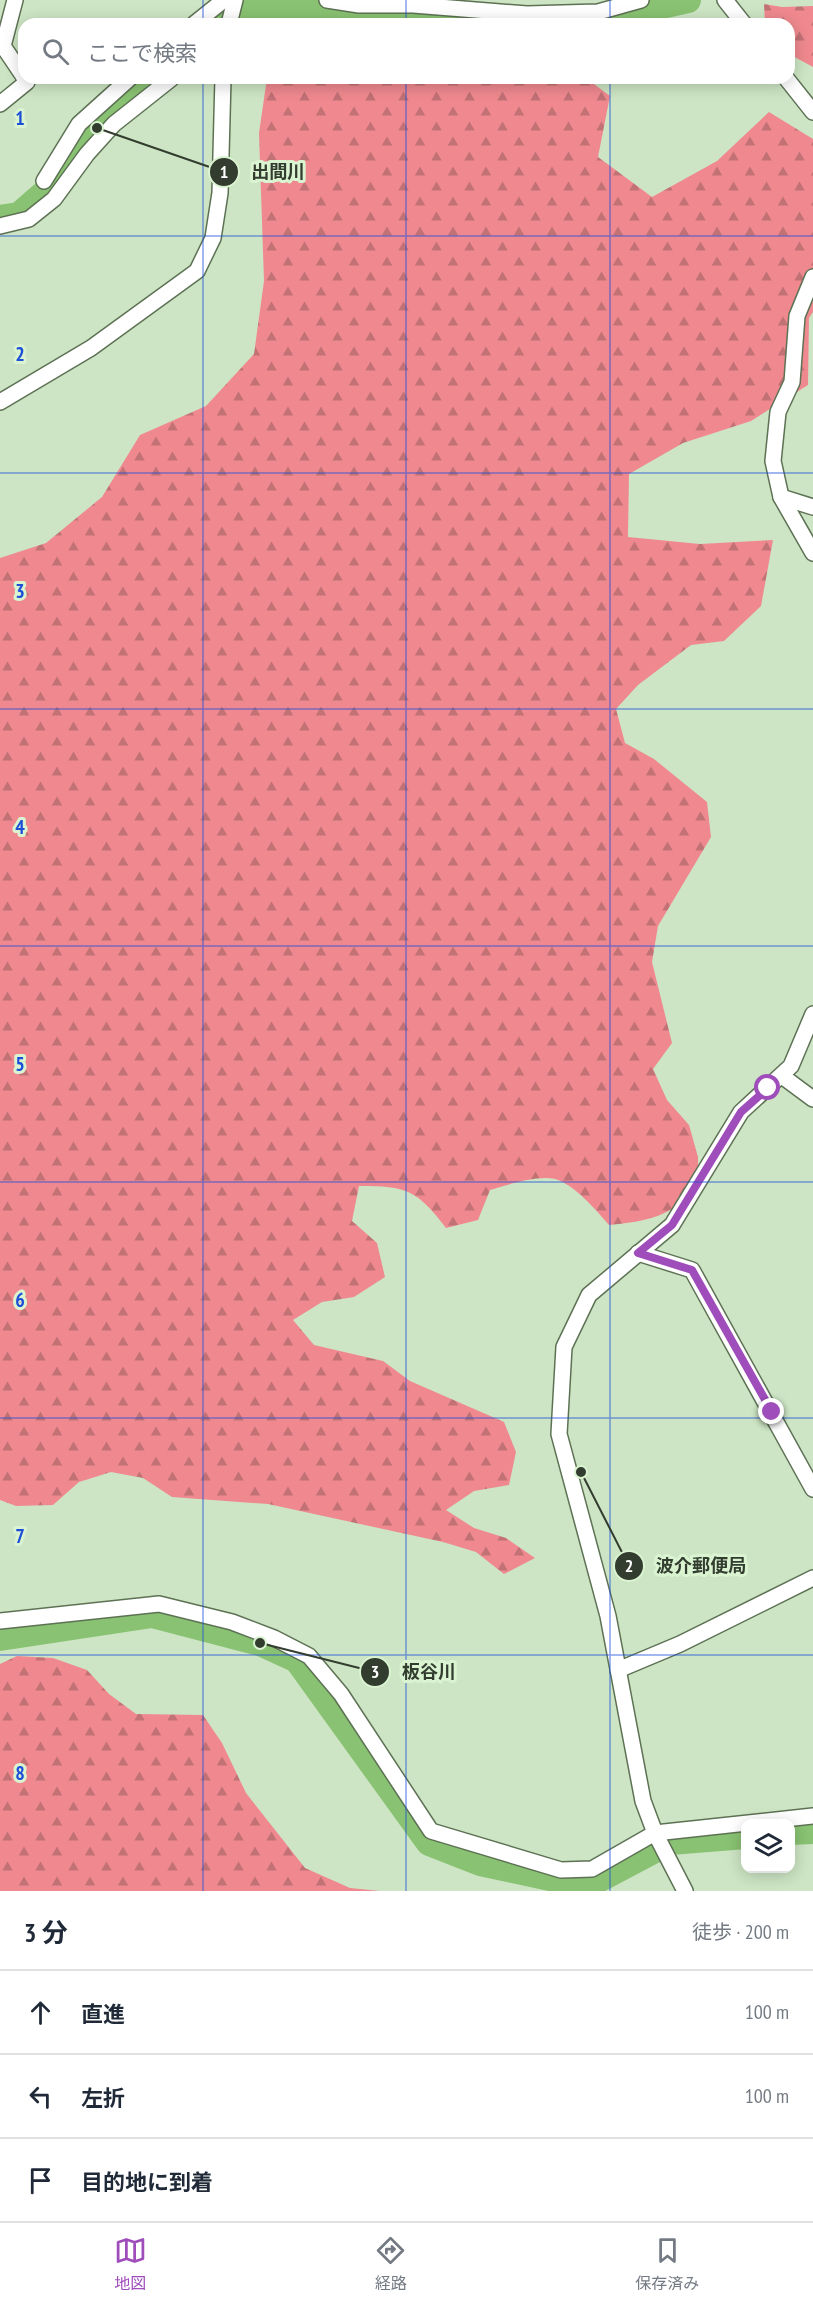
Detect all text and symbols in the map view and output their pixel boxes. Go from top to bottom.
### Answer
search box [18,18,795,84]
icon: search [39,35,72,68]
text: ここで検索 [87,39,197,67]
text: 1 [15,105,25,131]
callout: 出間川 [209,154,317,190]
text: 1 [220,160,228,183]
text: 出間川 [251,160,305,183]
text: 2 [15,341,25,367]
text: 3 [15,578,25,604]
text: 4 [15,814,25,840]
text: 5 [15,1051,25,1077]
route start [754,1074,780,1100]
text: 6 [15,1287,25,1313]
route end [758,1398,784,1424]
text: 7 [15,1523,25,1549]
callout: 波介郵便局 [614,1548,758,1584]
text: 2 [625,1554,633,1577]
text: 波介郵便局 [656,1554,746,1577]
callout: 板谷川 [360,1654,468,1690]
text: 3 [371,1660,379,1683]
text: 板谷川 [402,1660,456,1683]
text: 8 [15,1760,25,1786]
map controls [741,1819,795,1873]
button: layers [741,1819,795,1873]
text: 3 分 [24,1916,68,1949]
text: 徒歩 · 200 m [692,1919,789,1945]
icon: ahead [24,1996,57,2029]
text: 100 m [745,1999,789,2025]
text: 直進 [81,2000,125,2028]
icon: left [24,2080,57,2113]
text: 100 m [745,2083,789,2109]
text: 左折 [81,2084,125,2112]
icon: arrive [24,2164,57,2197]
text: 目的地に到着 [81,2168,213,2196]
tab: 地図 [114,2234,147,2294]
tab: 経路 [374,2234,407,2294]
tab: 保存済み [635,2234,699,2294]

